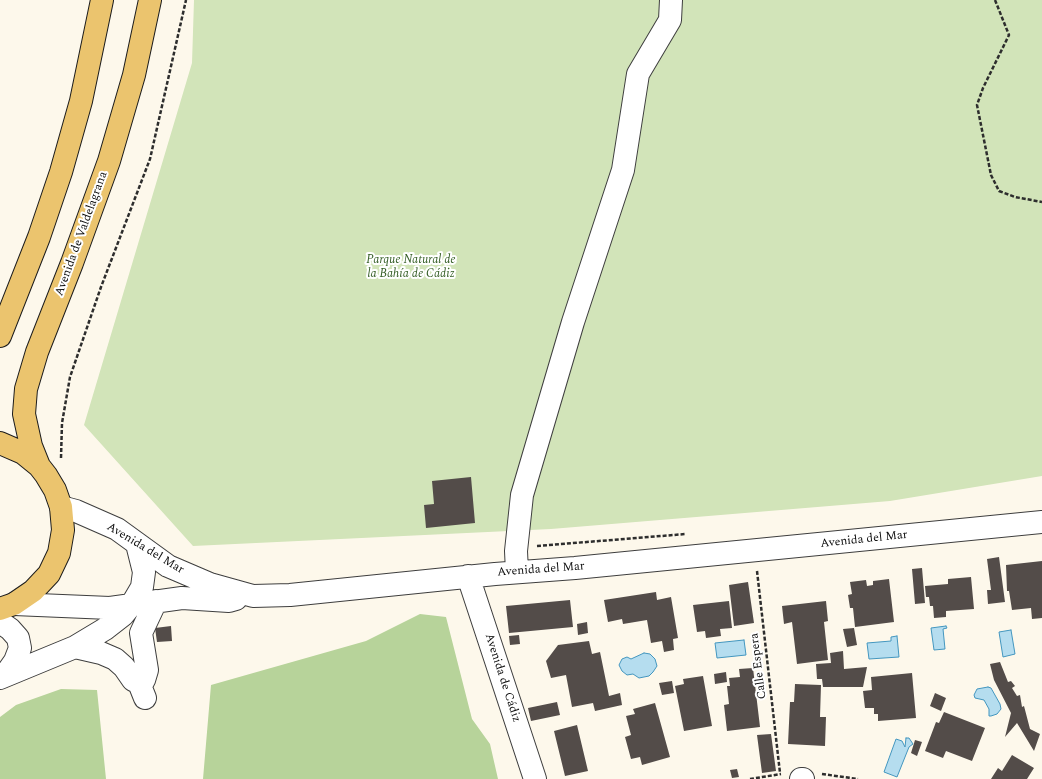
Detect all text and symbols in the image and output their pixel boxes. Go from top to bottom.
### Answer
street label: Avenida de Valdelagrana [53,170,111,298]
park label: Parque Natural de la Bahía de Cádiz [366,254,456,282]
street label: Avenida del Mar [104,520,186,578]
street label: Avenida del Mar [820,528,908,552]
street label: Avenida del Mar [497,560,585,580]
street label: Avenida de Cádiz [481,632,523,724]
street label: Calle Espera [748,632,770,700]

